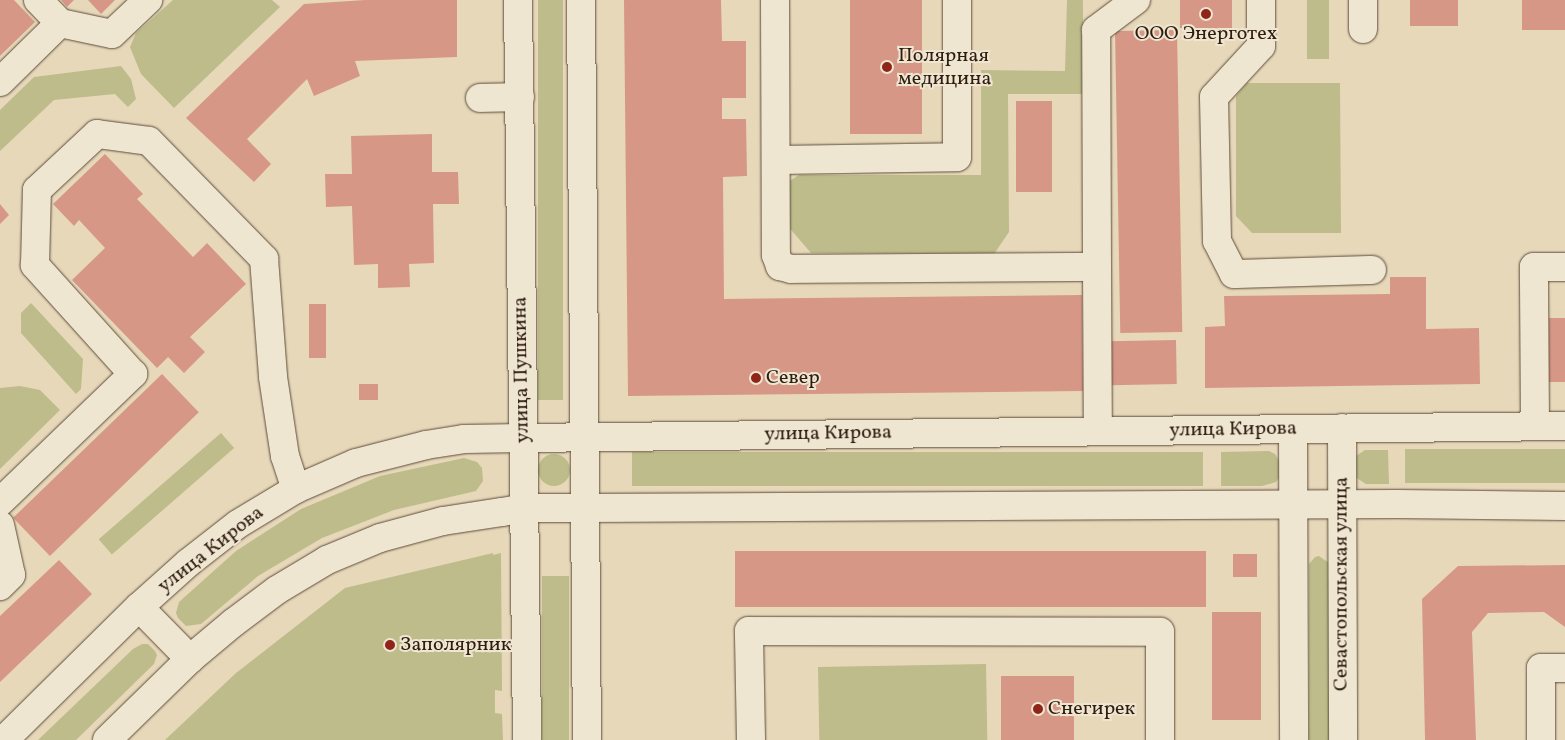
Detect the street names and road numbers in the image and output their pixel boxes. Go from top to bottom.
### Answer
street label: улица Пушкина [509,297,535,443]
street label: улица Кирова [1169,417,1297,443]
street label: улица Кирова [764,421,892,447]
street label: Севастопольская улица [1330,477,1354,691]
street label: улица Кирова [153,501,269,599]

